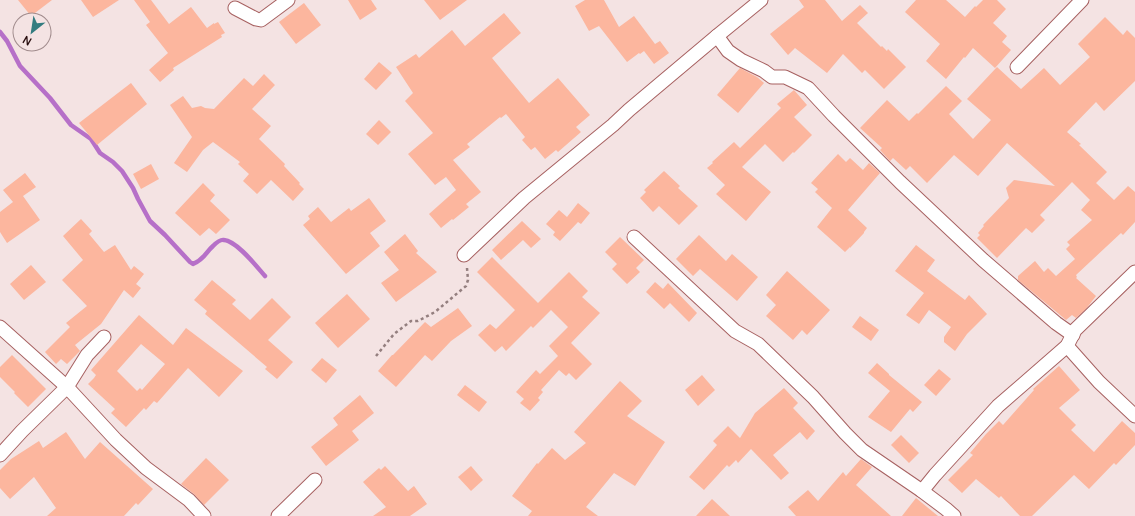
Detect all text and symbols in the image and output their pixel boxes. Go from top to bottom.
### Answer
north arrow [12,12,52,52]
text: N [19,33,34,50]

